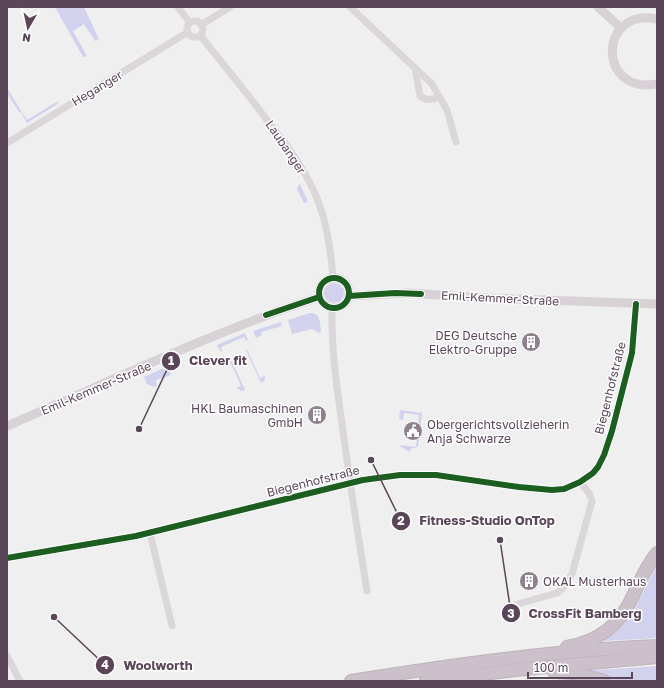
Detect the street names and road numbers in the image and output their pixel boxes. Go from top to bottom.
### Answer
street label: Heganger [69,67,125,109]
street label: Laubanger [263,117,310,177]
street label: Emil-Kemmer-Straße [441,287,559,309]
street label: Biegenhofstraße [591,340,629,436]
street label: Emil-Kemmer-Straße [39,358,153,418]
street label: Biegenhofstraße [265,462,361,500]

